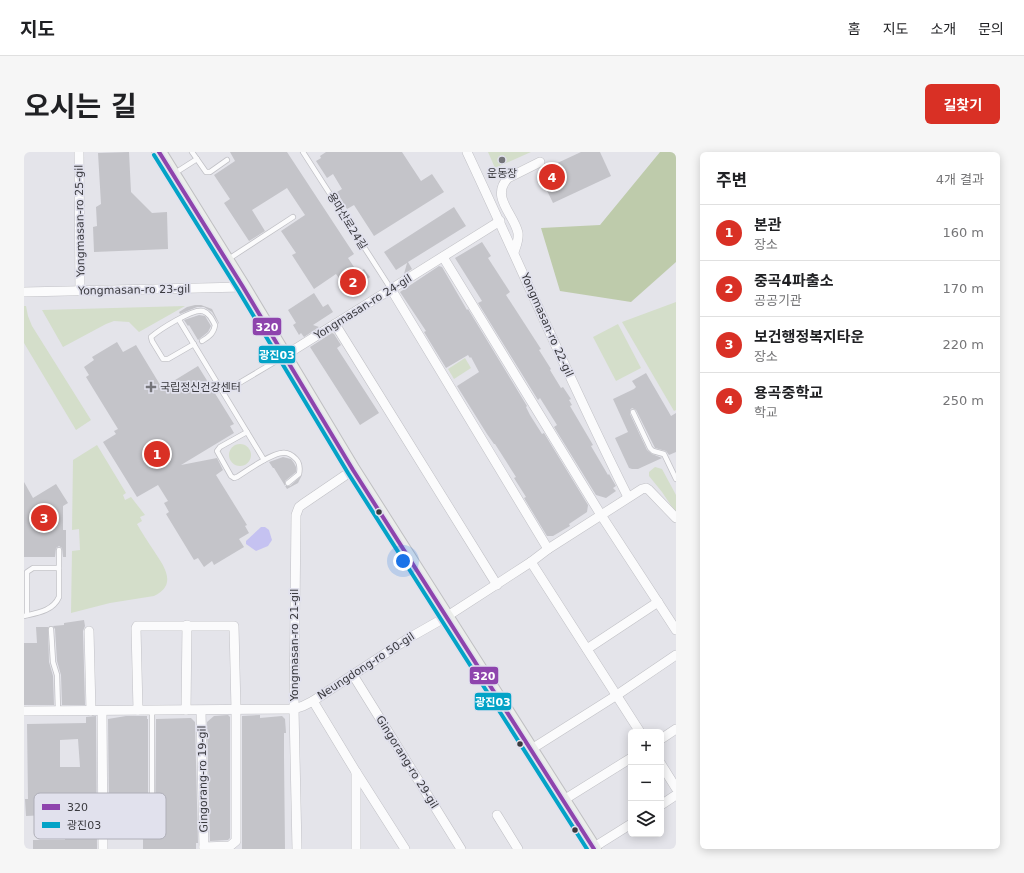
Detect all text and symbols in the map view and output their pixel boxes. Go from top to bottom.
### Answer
text: 지도 [20,18,55,40]
text: 홈 [848,21,861,37]
text: 지도 [883,21,908,37]
text: 소개 [930,21,956,37]
text: 문의 [978,21,1004,37]
button: 길찾기 [925,84,1000,124]
text: 오시는 길 [24,90,137,123]
marker: 운동장 [497,155,507,165]
pin: 4 [539,162,565,192]
street label: Yongmasan-ro 25-gil [73,165,87,278]
place label: 운동장 [487,167,517,180]
text: 주변 [716,170,747,190]
text: 4개 결과 [936,172,984,187]
street label: 용마산로24길 [324,190,370,252]
text: 본관 [754,216,782,234]
text: 1 [724,225,734,240]
text: 160 m [942,225,984,240]
text: 장소 [754,237,778,252]
pin: 2 [340,267,366,297]
street label: Yongmasan-ro 22-gil [518,270,576,379]
street label: Yongmasan-ro 24-gil [312,272,414,342]
text: 중곡4파출소 [754,272,833,290]
text: 2 [724,281,734,296]
text: 170 m [942,281,984,296]
street label: Yongmasan-ro 23-gil [77,283,190,297]
text: 공공기관 [754,293,802,308]
line badge: 320 [252,317,282,336]
text: 320 [256,321,279,334]
text: 보건행정복지타운 [754,328,864,346]
text: 3 [724,337,734,352]
text: 220 m [942,337,984,352]
line badge: 광진03 [258,345,296,364]
text: 광진03 [259,349,295,362]
text: 장소 [754,349,778,364]
marker: 국립정신건강센터 [145,381,157,393]
place label: 국립정신건강센터 [160,381,241,394]
text: 용곡중학교 [754,384,823,402]
text: 4 [724,393,734,408]
text: 250 m [942,393,984,408]
text: 학교 [754,405,778,420]
pin: 1 [144,439,170,469]
pin: 3 [31,503,57,533]
unlabelled marker [374,507,384,517]
your location [393,551,413,571]
street label: Yongmasan-ro 21-gil [288,589,301,702]
street label: Neungdong-ro 50-gil [315,630,417,702]
line badge: 320 [469,666,499,685]
text: 320 [473,670,496,683]
line badge: 광진03 [474,692,512,711]
text: 광진03 [475,696,511,709]
street label: Gingorang-ro 29-gil [373,713,441,811]
street label: Gingorang-ro 19-gil [196,725,210,833]
map controls [628,729,664,837]
button: + [628,729,664,765]
unlabelled marker [515,739,525,749]
button: − [628,765,664,801]
legend [34,793,166,839]
text: 320 [67,801,88,814]
button: layers [628,801,664,837]
text: 광진03 [67,819,101,832]
unlabelled marker [570,825,580,835]

